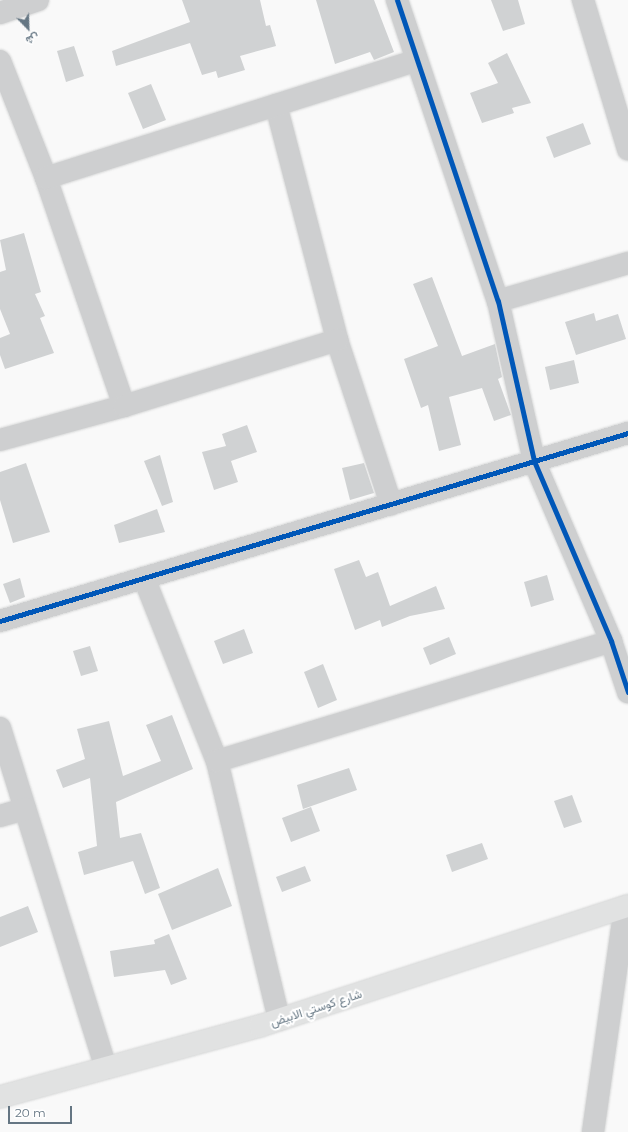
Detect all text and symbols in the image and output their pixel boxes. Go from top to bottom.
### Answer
north arrow [8,8,48,48]
text: ش [24,30,42,48]
street label: شارع كوستي الابيض [268,986,364,1030]
scale bar [10,1098,74,1124]
text: 20 m [15,1105,46,1120]

